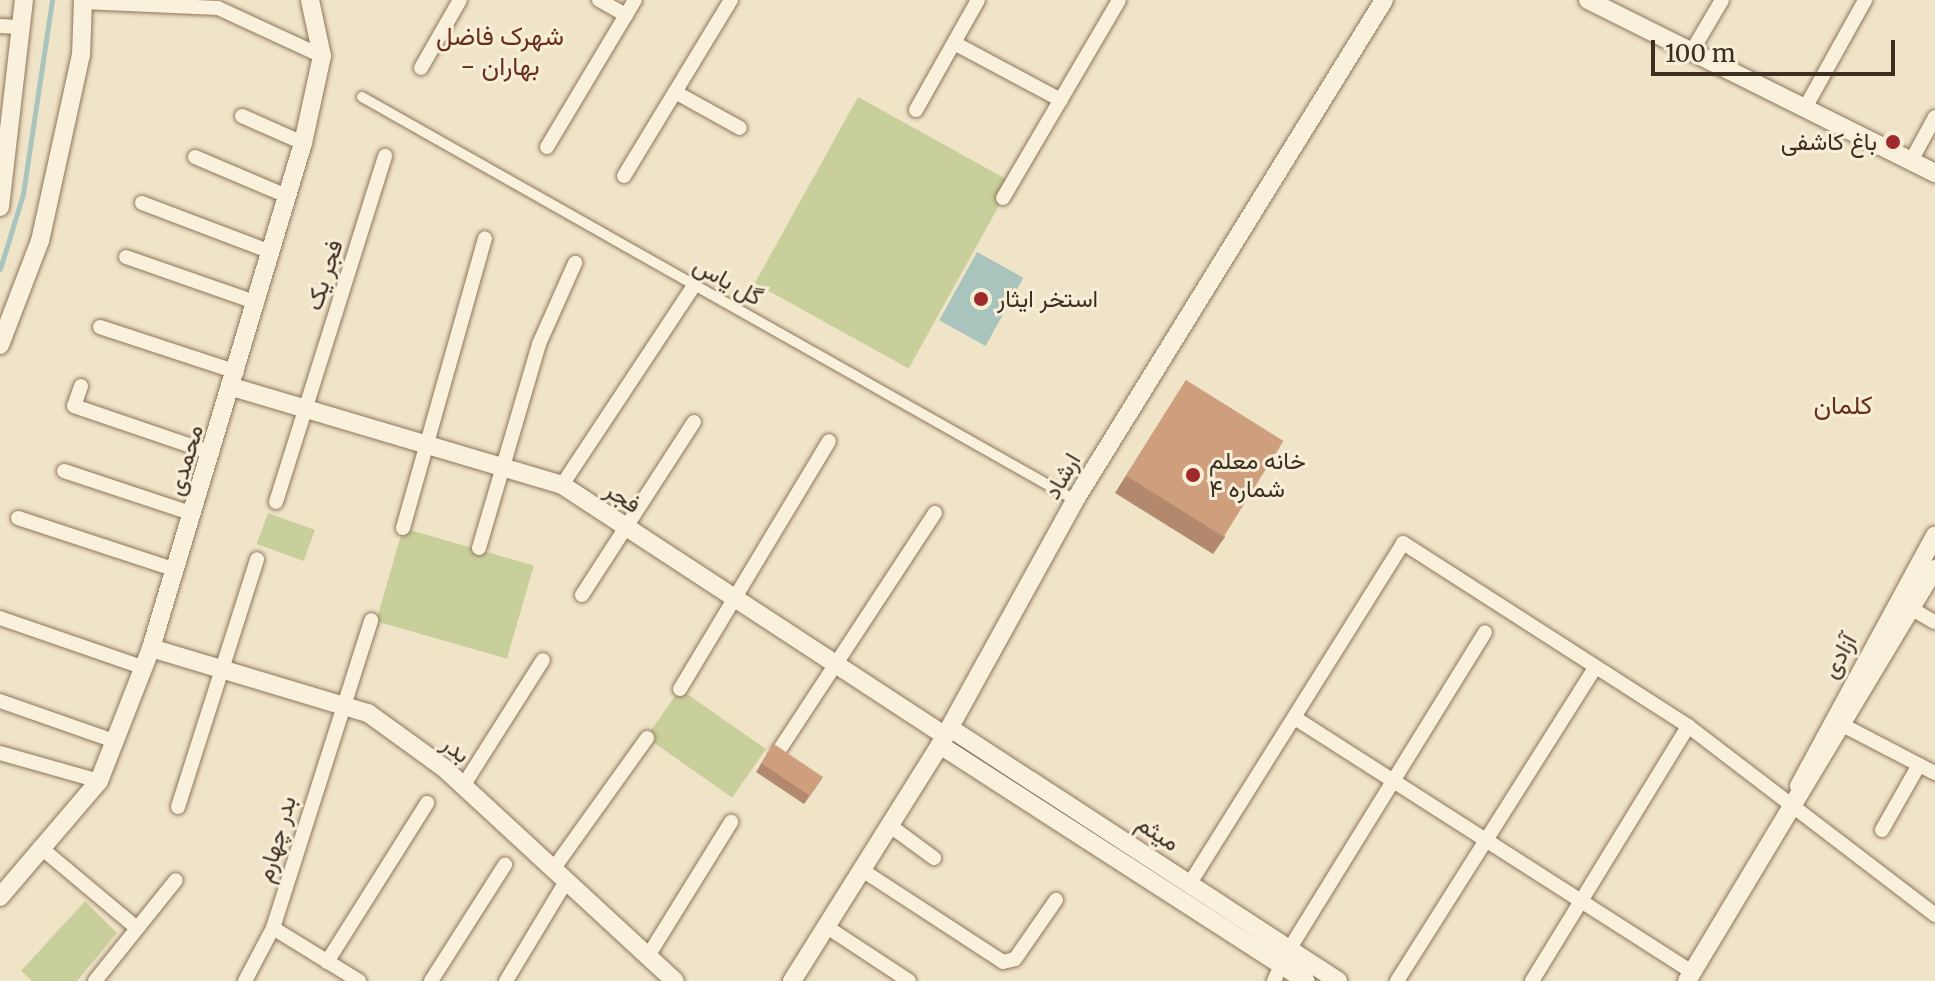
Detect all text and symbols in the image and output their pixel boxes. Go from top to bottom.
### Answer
district label: شهرک فاضل - بهاران [436,20,564,82]
scale bar [1655,24,1899,74]
text: 100 m [1665,38,1735,69]
place label: باغ کاشفی [1781,128,1877,156]
marker: باغ کاشفی [1884,133,1902,151]
street label: فجر یک [299,236,349,314]
street label: گل یاس [688,250,768,312]
place label: استخر ایثار [997,285,1098,313]
marker: استخر ایثار [972,290,990,308]
district label: کلمان [1813,389,1873,421]
street label: محمدی [161,421,209,499]
place label: خانه معلم شماره ۴ [1209,447,1306,503]
street label: ارشاد [1037,448,1087,504]
marker: خانه معلم شماره ۴ [1184,466,1202,484]
street label: فجر [600,475,646,519]
street label: آزادی [1815,629,1863,683]
street label: بدر [436,729,476,769]
street label: بدر چهارم [250,792,302,886]
street label: میثم [1131,809,1185,857]

